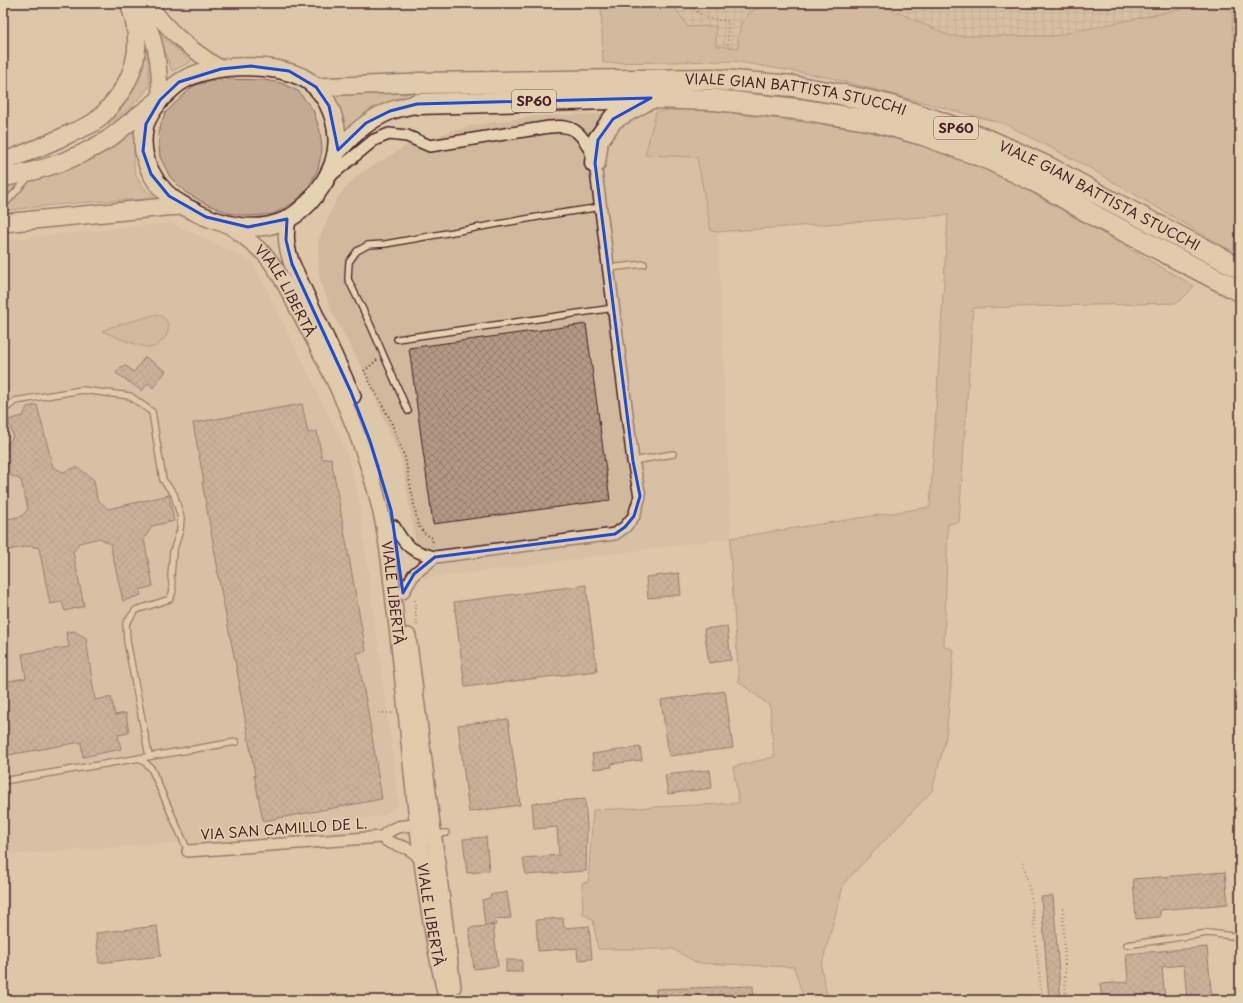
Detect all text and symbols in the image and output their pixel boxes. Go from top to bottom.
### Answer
street label: VIALE GIAN BATTISTA STUCCHI [685,68,909,120]
road number: SP60 [512,90,556,112]
road number: SP60 [934,117,978,139]
street label: VIALE GIAN BATTISTA STUCCHI [996,135,1204,256]
street label: VIALE LIBERTÀ [250,239,321,340]
street label: VIALE LIBERTÀ [377,539,410,646]
street label: VIA SAN CAMILLO DE L. [200,812,368,845]
street label: VIALE LIBERTÀ [412,862,450,968]

